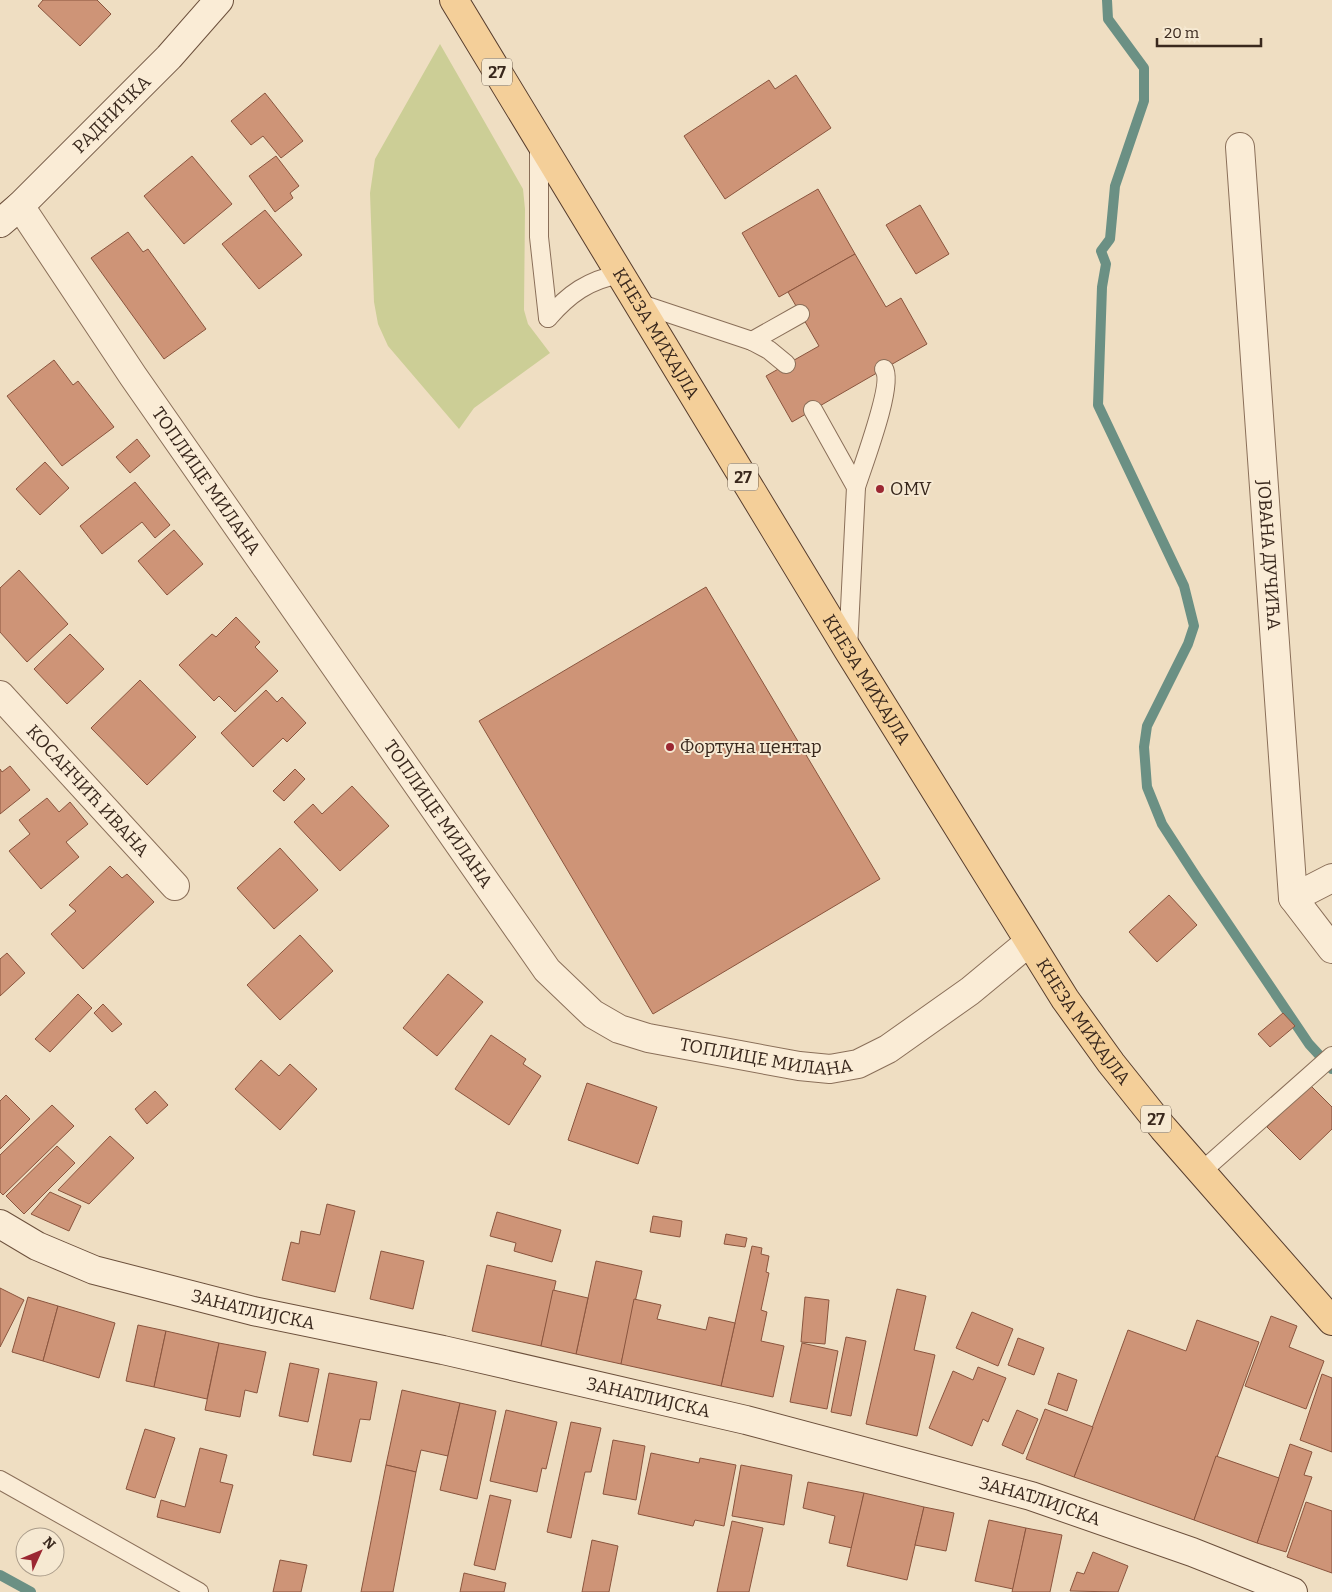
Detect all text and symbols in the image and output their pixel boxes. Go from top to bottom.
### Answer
scale bar [1157,15,1261,47]
text: 20 m [1164,24,1200,42]
road number: 27 [482,58,512,86]
street label: РАДНИЧКА [68,71,155,158]
street label: КНЕЗА МИХАЈЛА [608,264,704,403]
street label: ТОПЛИЦЕ МИЛАНА [147,403,265,559]
road number: 27 [728,464,758,491]
place label: OMV [890,478,932,500]
street label: ЈОВАНА ДУЧИЋА [1252,478,1285,631]
marker: OMV [874,483,886,495]
street label: КНЕЗА МИХАЈЛА [818,610,915,749]
street label: КОСАНЧИЋ ИВАНА [22,720,154,862]
street label: ТОПЛИЦЕ МИЛАНА [379,736,497,892]
place label: Фортуна центар [680,736,822,758]
marker: Фортуна центар [664,741,676,753]
street label: КНЕЗА МИХАЈЛА [1032,954,1135,1089]
street label: ТОПЛИЦЕ МИЛАНА [678,1033,854,1081]
road number: 27 [1141,1106,1171,1132]
street label: ЗАНАТЛИЈСКА [189,1285,317,1335]
street label: ЗАНАТЛИЈСКА [584,1373,713,1422]
street label: ЗАНАТЛИЈСКА [977,1472,1104,1531]
north arrow [15,1527,65,1577]
text: N [39,1534,59,1553]

